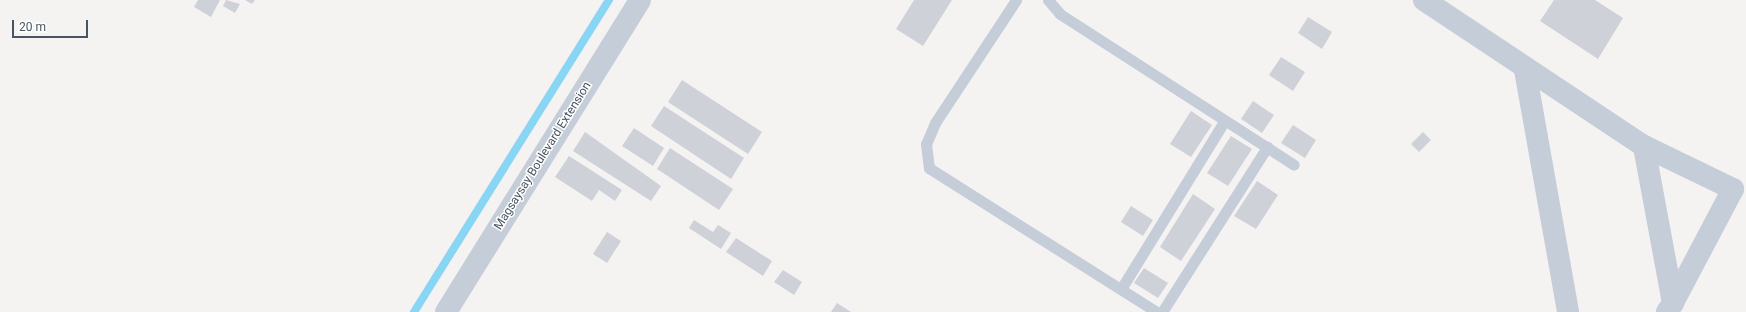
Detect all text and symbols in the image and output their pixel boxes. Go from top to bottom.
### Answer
scale bar [14,12,90,38]
text: 20 m [19,20,46,34]
street label: Magsaysay Boulevard Extension [491,79,595,233]

